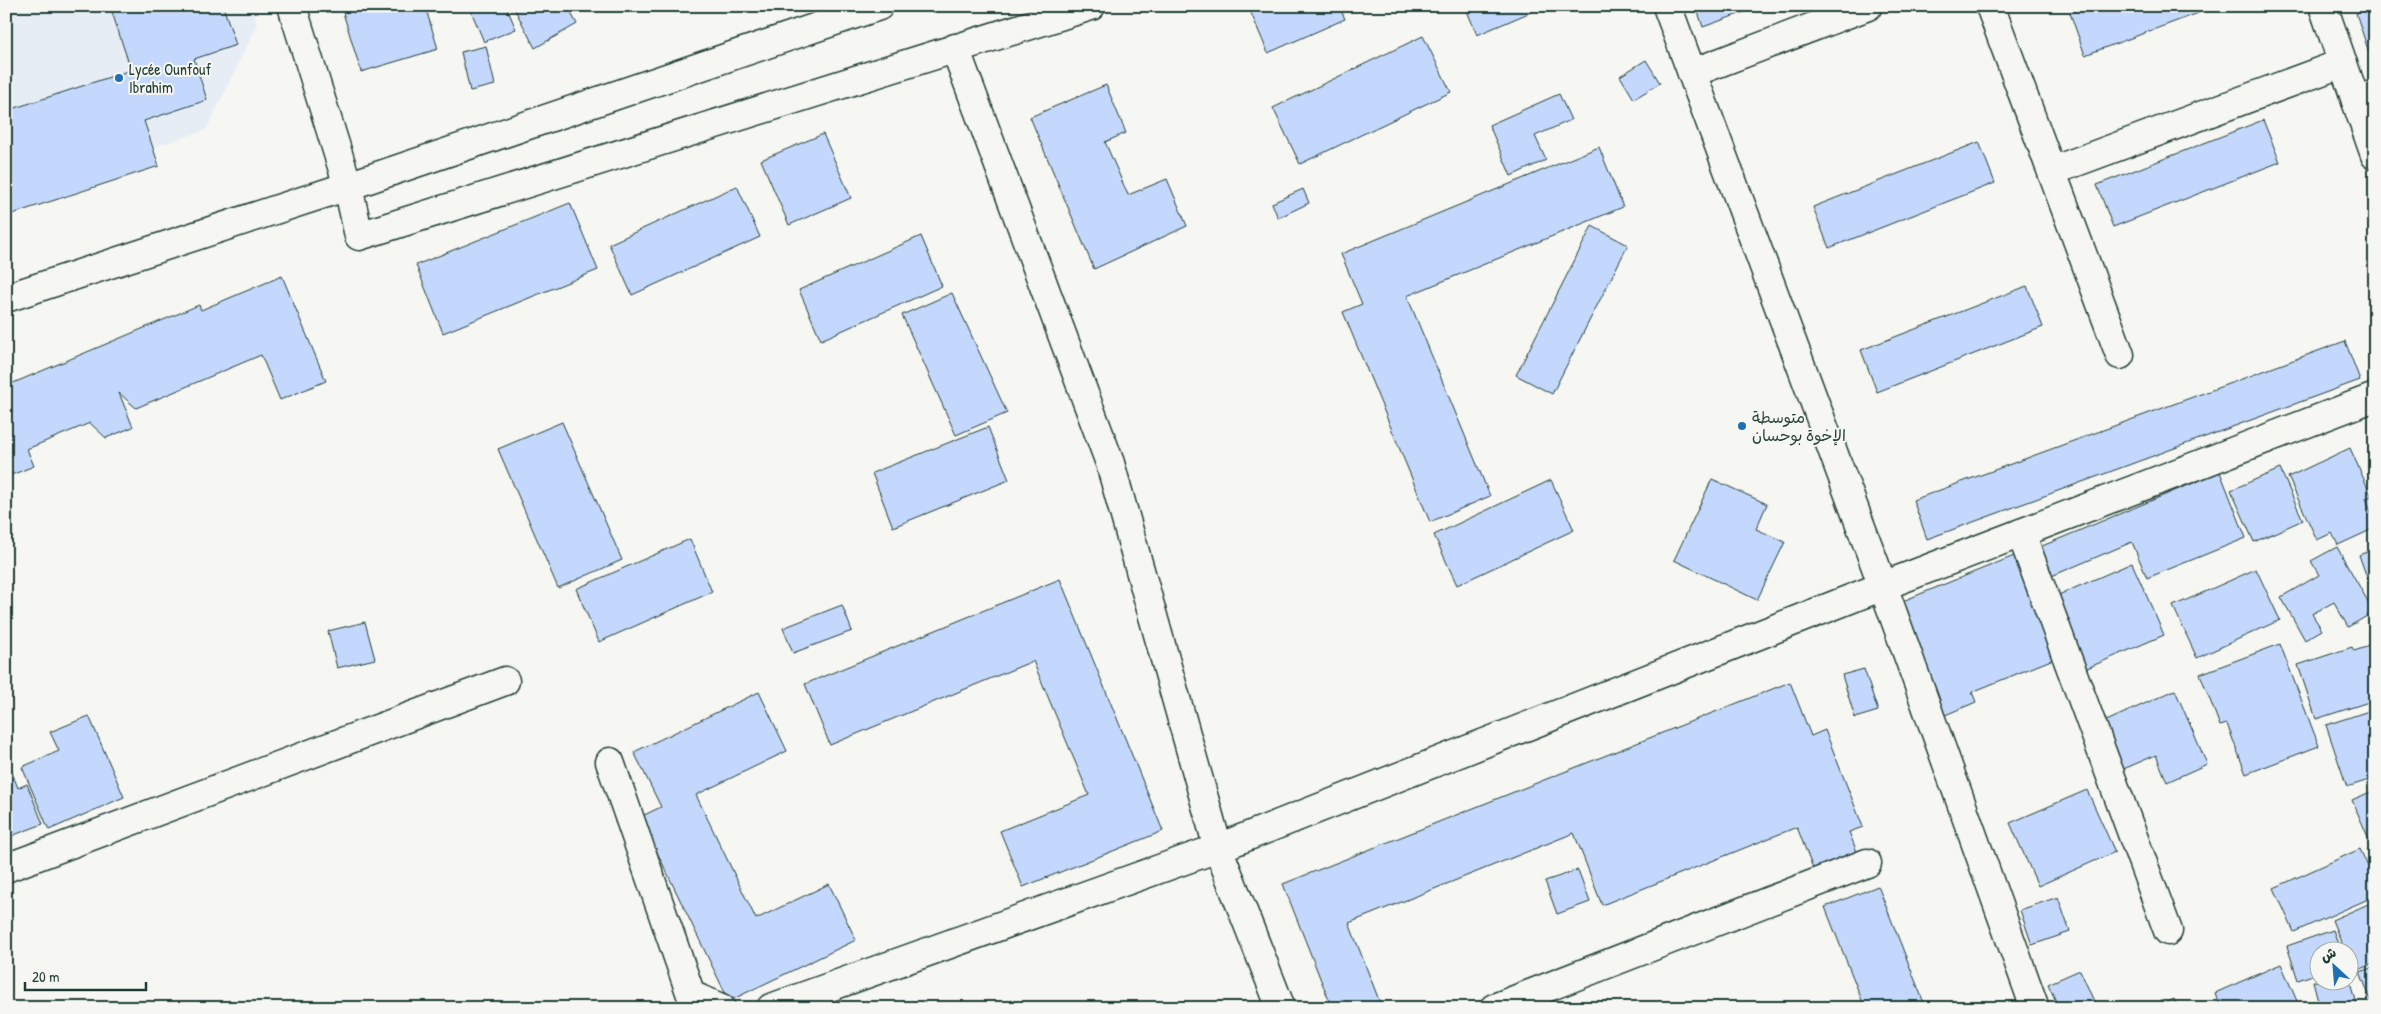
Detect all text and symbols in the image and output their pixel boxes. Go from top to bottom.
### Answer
place label: Lycée Ounfouf Ibrahim [129,58,211,98]
marker: Lycée Ounfouf Ibrahim [113,72,125,84]
place label: متوسطة الإخوة بوحسان [1752,406,1846,446]
marker: متوسطة الإخوة بوحسان [1736,420,1748,432]
north arrow [2308,942,2358,992]
text: ش [2317,942,2339,966]
scale bar [25,959,146,991]
text: 20 m [32,966,59,987]

